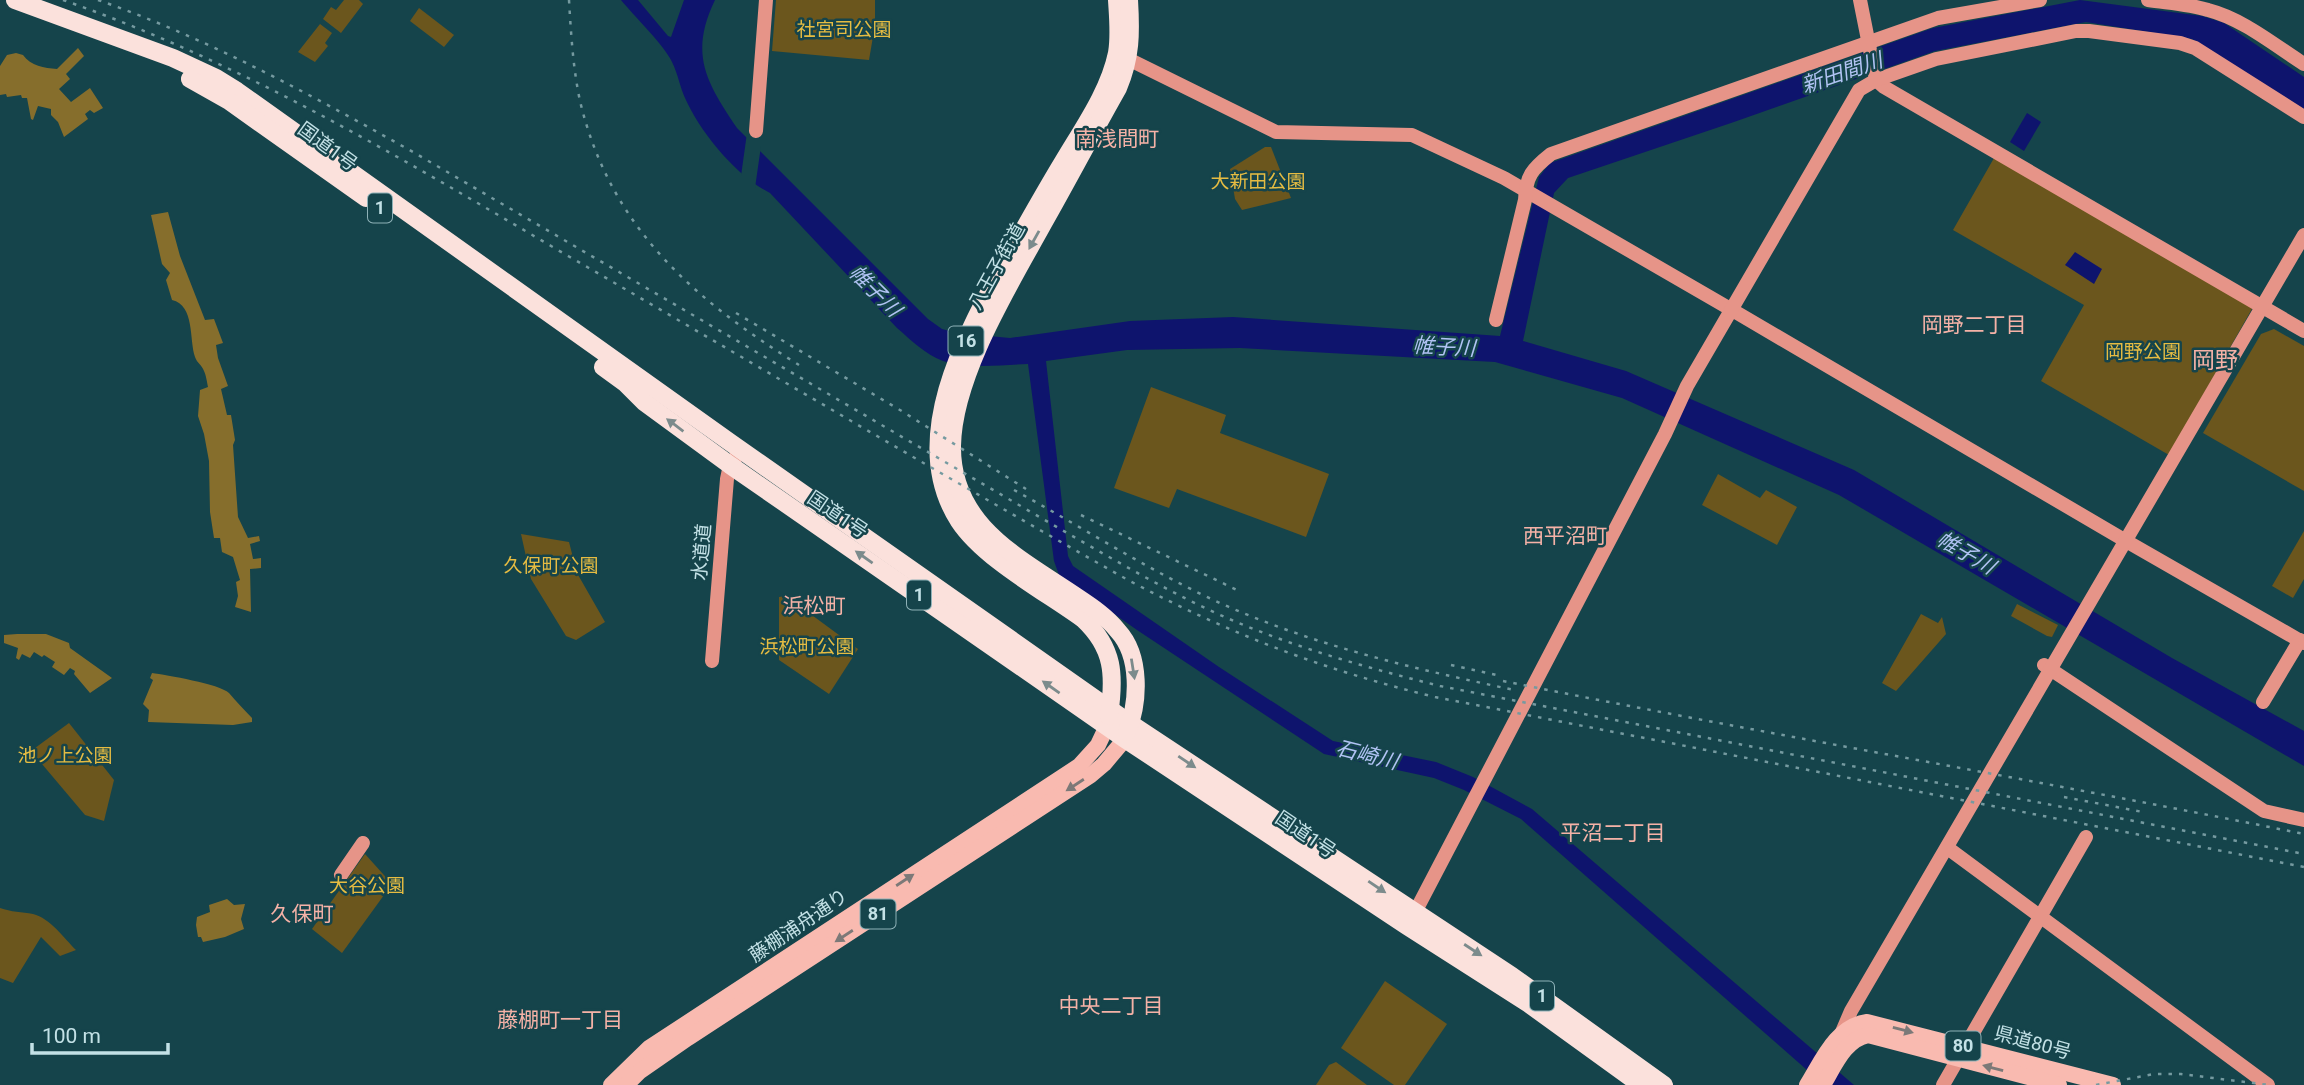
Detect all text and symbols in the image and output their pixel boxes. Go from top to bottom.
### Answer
park label: 社宮司公園 [796,18,892,41]
water label: 新田間川 [1798,47,1888,98]
street label: 国道1号 [294,117,362,176]
district label: 南浅間町 [1075,127,1159,151]
park label: 大新田公園 [1210,170,1306,193]
road number: 1 [368,194,392,223]
street label: 八王子街道 [963,219,1030,313]
one-way arrow [1028,231,1040,250]
water label: 帷子川 [844,260,907,323]
district label: 岡野二丁目 [1922,313,2027,337]
road number: 16 [948,326,984,356]
water label: 帷子川 [1412,333,1478,361]
park label: 岡野公園 [2105,340,2181,363]
district label: 岡野 [2192,347,2238,374]
one-way arrow [666,418,684,432]
street label: 国道1号 [803,486,872,543]
street label: 水道道 [688,523,715,581]
district label: 西平沼町 [1523,524,1607,548]
water label: 帷子川 [1933,527,2001,580]
one-way arrow [855,550,873,564]
park label: 久保町公園 [503,554,599,577]
road number: 1 [907,580,931,610]
district label: 浜松町 [783,594,846,618]
park label: 浜松町公園 [759,635,855,658]
one-way arrow [1128,658,1139,680]
one-way arrow [1042,680,1060,694]
water label: 石崎川 [1334,736,1402,775]
park label: 池ノ上公園 [17,744,113,767]
one-way arrow [1178,755,1197,768]
one-way arrow [1065,778,1085,791]
street label: 国道1号 [1271,806,1340,863]
district label: 平沼二丁目 [1561,821,1666,845]
one-way arrow [896,873,915,886]
park label: 大谷公園 [329,874,405,897]
one-way arrow [1368,880,1386,894]
street label: 藤棚浦舟通り [745,884,852,967]
road number: 81 [860,900,896,929]
district label: 久保町 [271,902,334,926]
one-way arrow [834,930,854,943]
one-way arrow [1463,943,1482,956]
road number: 1 [1530,981,1554,1010]
district label: 中央二丁目 [1059,994,1164,1018]
district label: 藤棚町一丁目 [497,1008,623,1032]
scale bar [32,1012,168,1056]
street label: 県道80号 [1992,1021,2074,1064]
text: 100 m [42,1024,101,1048]
one-way arrow [1892,1025,1914,1036]
road number: 80 [1946,1031,1980,1060]
one-way arrow [1981,1062,2003,1073]

